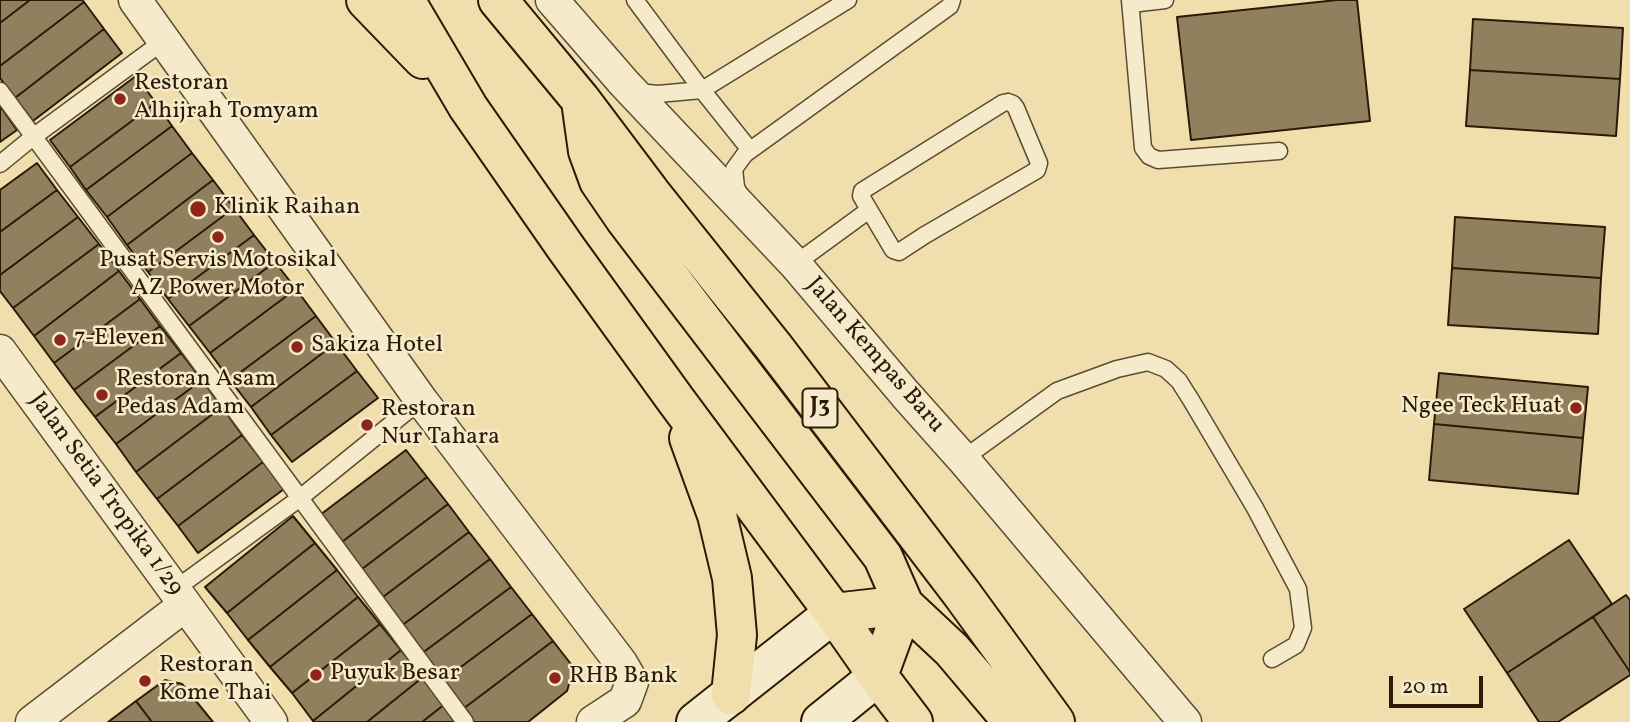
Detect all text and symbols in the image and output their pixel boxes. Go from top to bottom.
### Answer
place label: Restoran Alhijrah Tomyam [134,71,319,127]
marker: Restoran Alhijrah Tomyam [112,91,128,107]
place label: Klinik Raihan [214,195,360,223]
marker: Klinik Raihan [188,199,208,219]
marker: Pusat Servis Motosikal AZ Power Motor [210,229,226,245]
place label: Pusat Servis Motosikal AZ Power Motor [99,248,337,304]
street label: Jalan Kempas Baru [798,272,950,440]
place label: 7-Eleven [74,326,165,354]
marker: 7-Eleven [52,332,68,348]
place label: Sakiza Hotel [311,333,443,361]
marker: Sakiza Hotel [289,339,305,355]
place label: Restoran Asam Pedas Adam [116,367,276,423]
marker: Restoran Asam Pedas Adam [94,387,110,403]
street label: Jalan Setia Tropika 1/29 [22,388,188,602]
road number: J3 [802,388,838,428]
place label: Ngee Teck Huat [1401,394,1562,422]
place label: Restoran Nur Tahara [381,397,500,453]
marker: Ngee Teck Huat [1568,400,1584,416]
marker: Restoran Nur Tahara [359,417,375,433]
place label: Restoran Kome Thai [159,653,272,709]
place label: Puyuk Besar [330,661,460,689]
scale bar [1392,662,1486,706]
place label: RHB Bank [569,664,678,692]
marker: Puyuk Besar [308,667,324,683]
marker: RHB Bank [547,670,563,686]
marker: Restoran Kome Thai [137,673,153,689]
text: 20 m [1402,673,1448,702]

